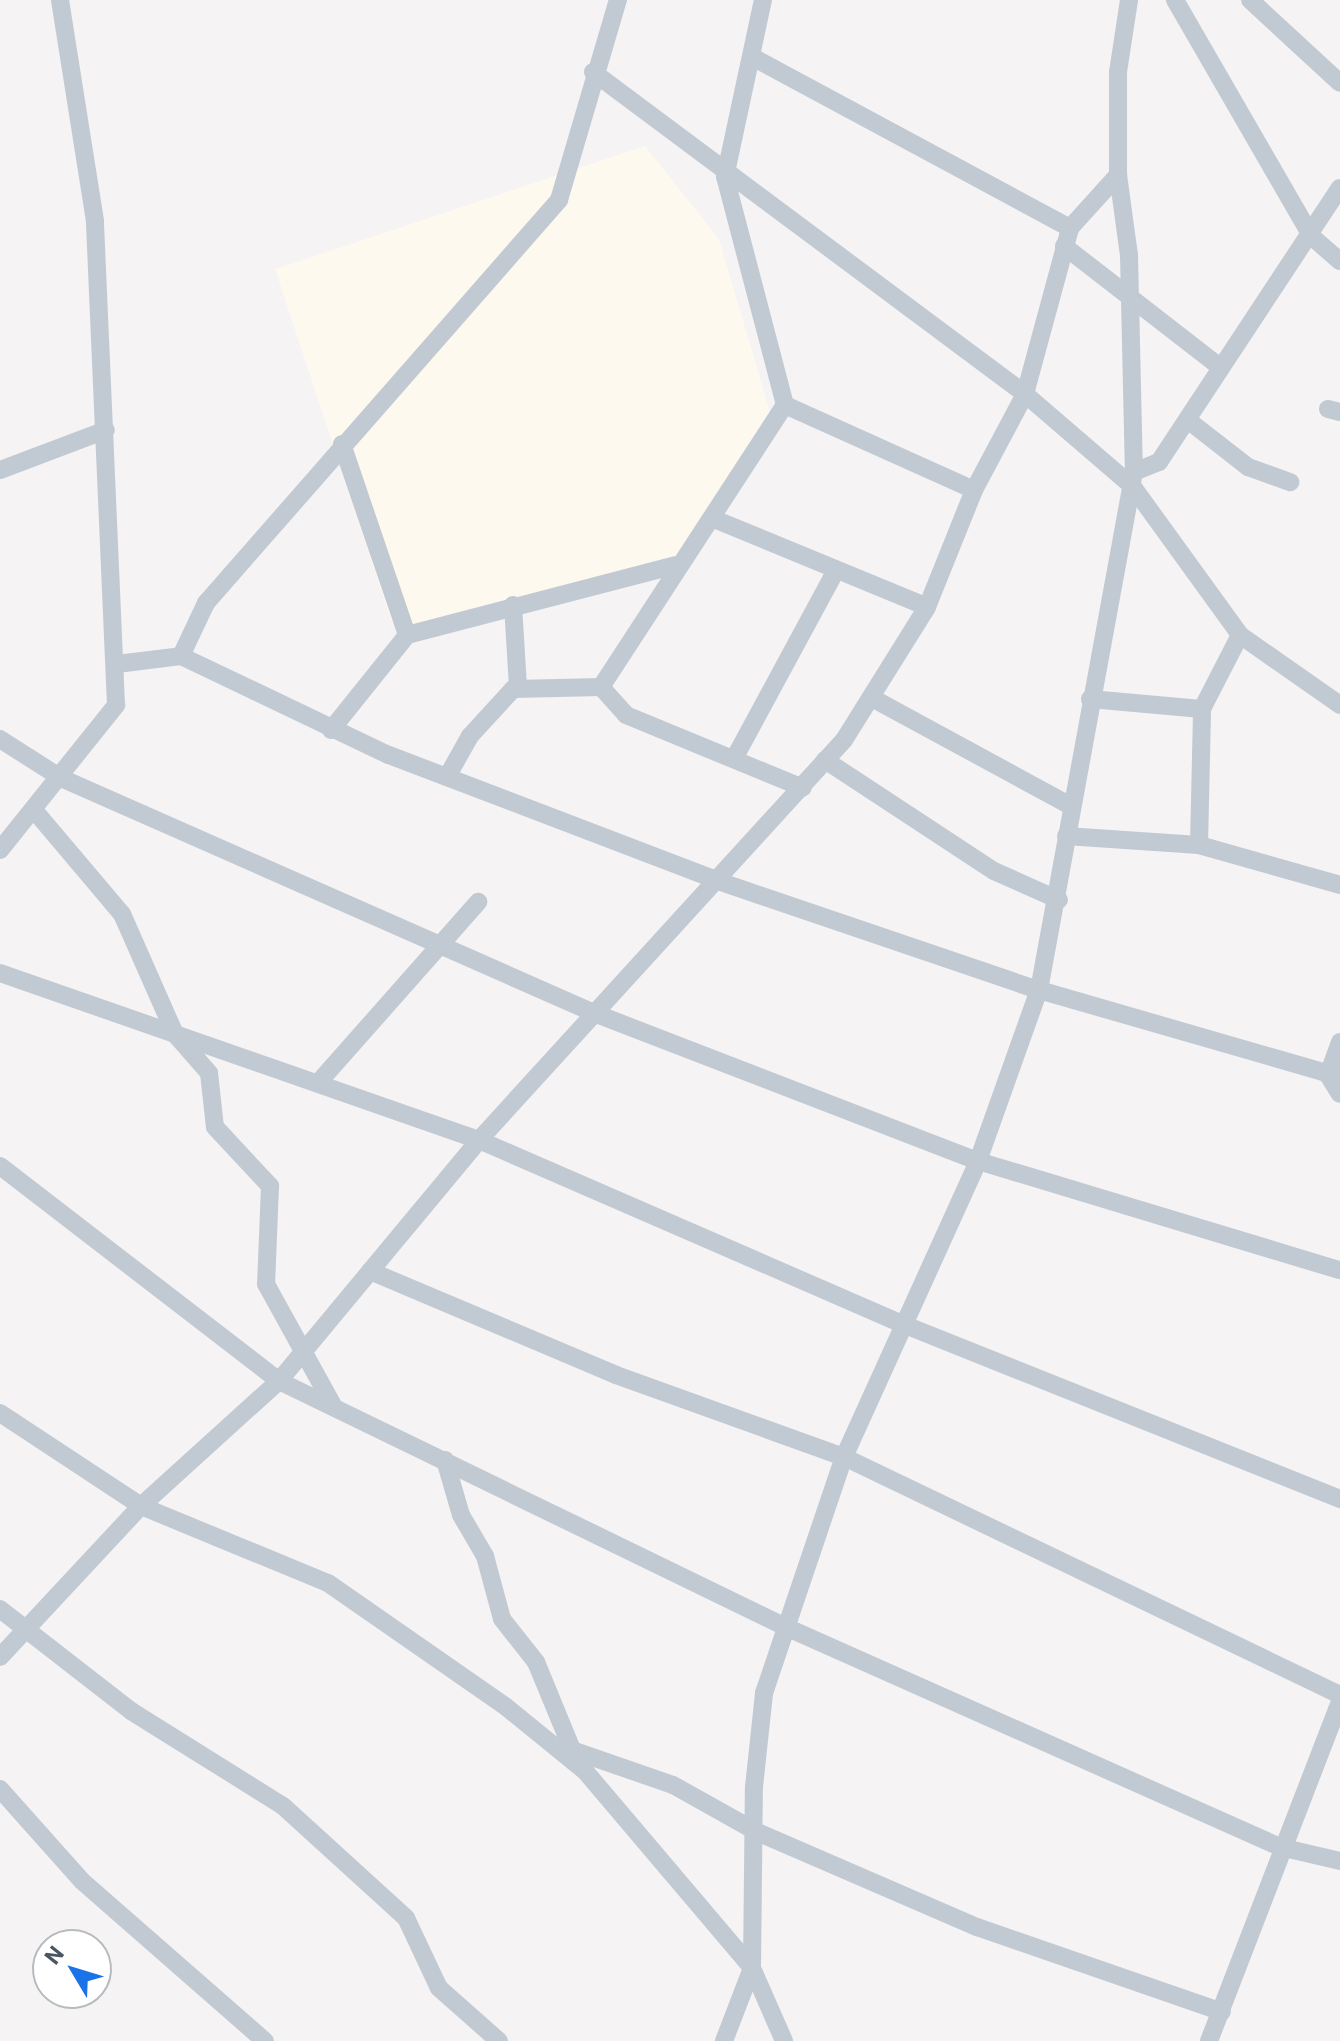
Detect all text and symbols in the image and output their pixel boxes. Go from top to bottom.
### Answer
north arrow [32,1929,112,2009]
text: N [40,1941,69,1969]

